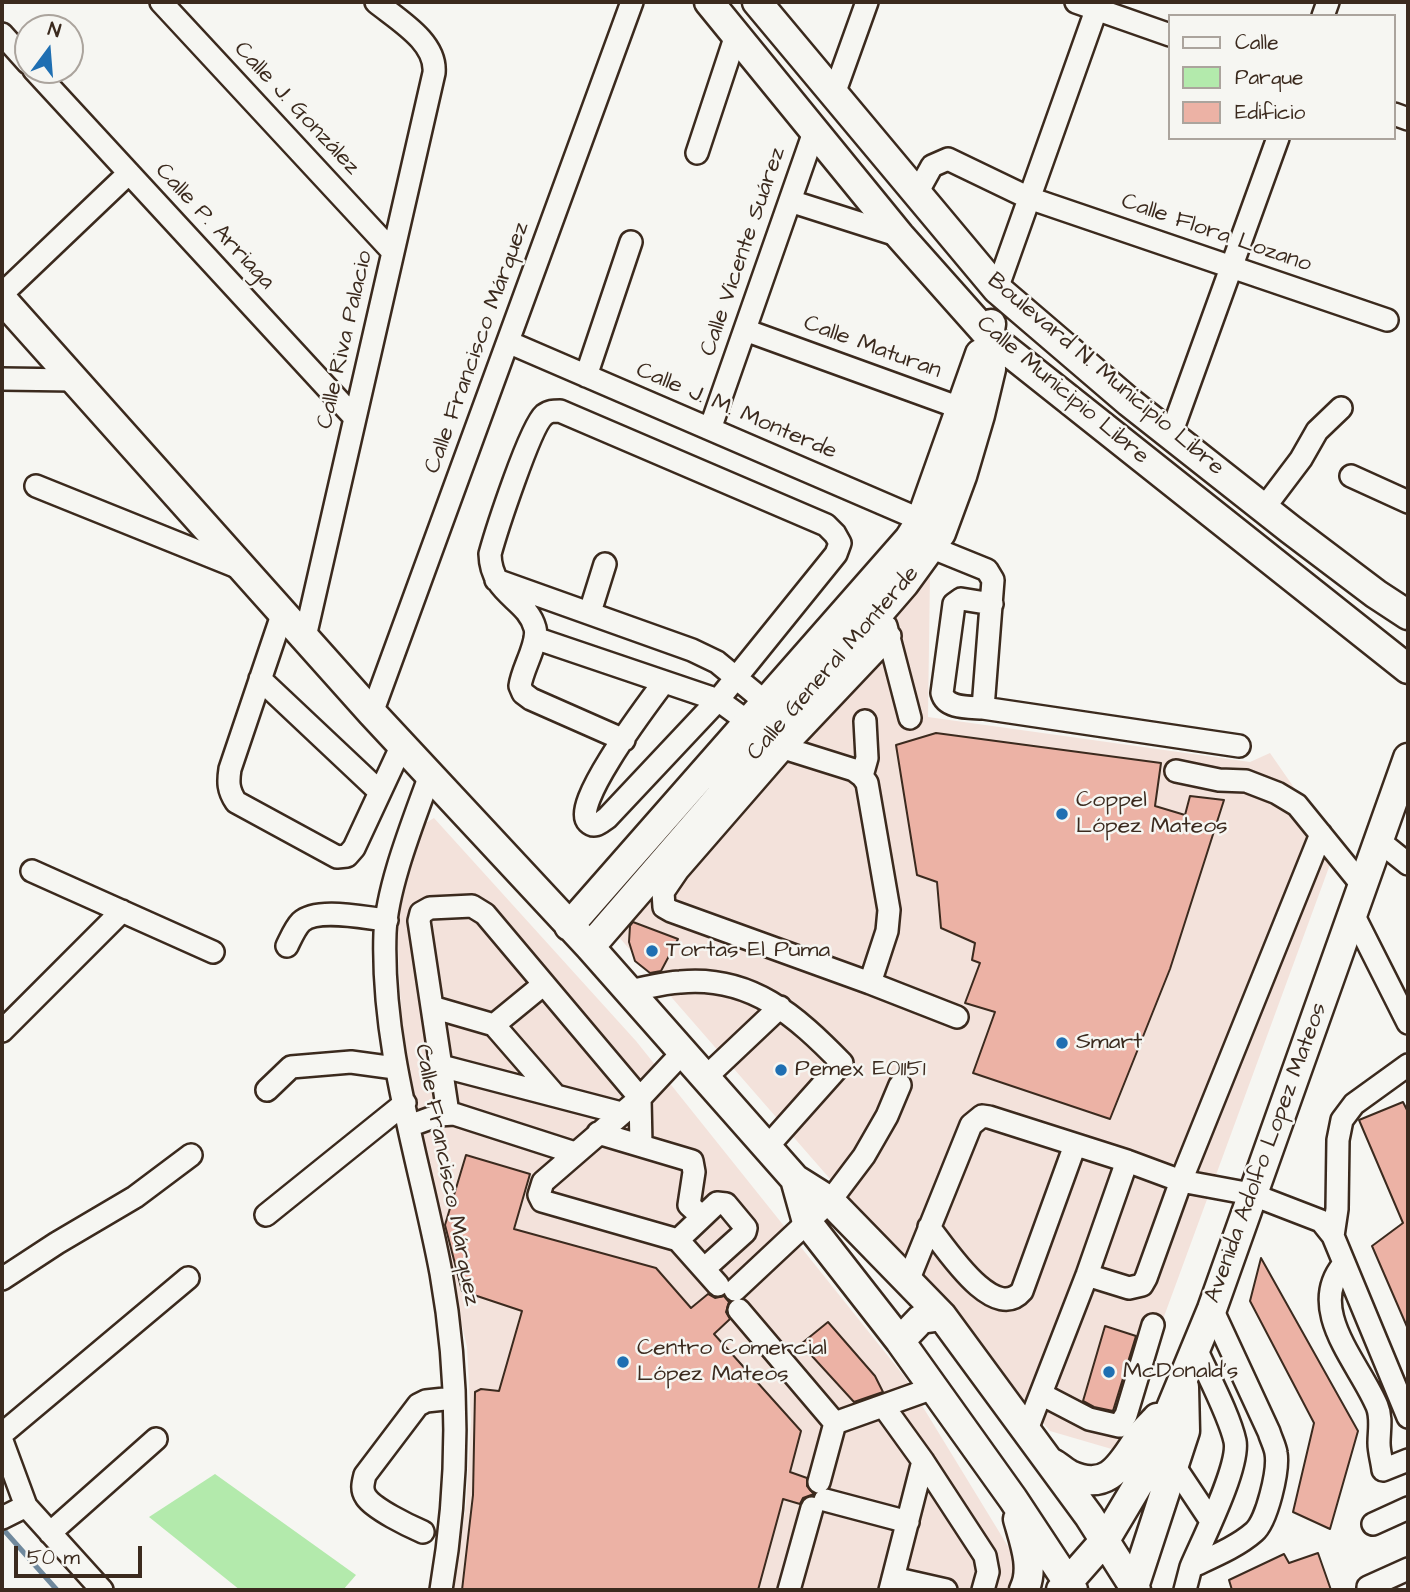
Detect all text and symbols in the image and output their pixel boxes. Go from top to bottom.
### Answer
north arrow [14,14,84,84]
legend [1168,14,1396,140]
text: N [45,16,64,45]
text: Calle [1235,28,1279,57]
street label: Calle J. González [227,37,365,181]
text: Parque [1235,63,1303,92]
text: Edificio [1235,98,1305,127]
street label: Calle Vicente Suárez [695,144,793,360]
street label: Calle P. Arriaga [148,158,280,296]
street label: Calle Flora Lozano [1117,189,1315,279]
street label: Calle Francisco Márquez [420,218,536,478]
street label: Calle Riva Palacio [312,248,380,432]
street label: Boulevard N. Municipio Libre [981,268,1229,482]
street label: Calle Maturan [799,310,945,386]
street label: Calle Municipio Libre [970,311,1154,471]
street label: Calle J. M. Monterde [632,357,840,467]
street label: Calle General Monterde [742,561,926,767]
place label: Coppel López Mateos [1076,787,1228,841]
marker: Coppel López Mateos [1054,806,1070,822]
place label: Tortas El Puma [666,937,830,965]
marker: Tortas El Puma [644,943,660,959]
street label: Avenida Adolfo Lopez Mateos [1200,999,1334,1307]
place label: Smart [1076,1029,1142,1057]
marker: Smart [1054,1035,1070,1051]
street label: Calle Francisco Márquez [407,1042,485,1308]
place label: Pemex E01151 [795,1056,926,1084]
marker: Pemex E01151 [773,1062,789,1078]
place label: Centro Comercial López Mateos [637,1335,827,1389]
marker: Centro Comercial López Mateos [615,1354,631,1370]
place label: McDonald's [1123,1358,1238,1386]
marker: McDonald's [1101,1364,1117,1380]
scale bar [18,1532,145,1576]
text: 50 m [27,1543,80,1572]

